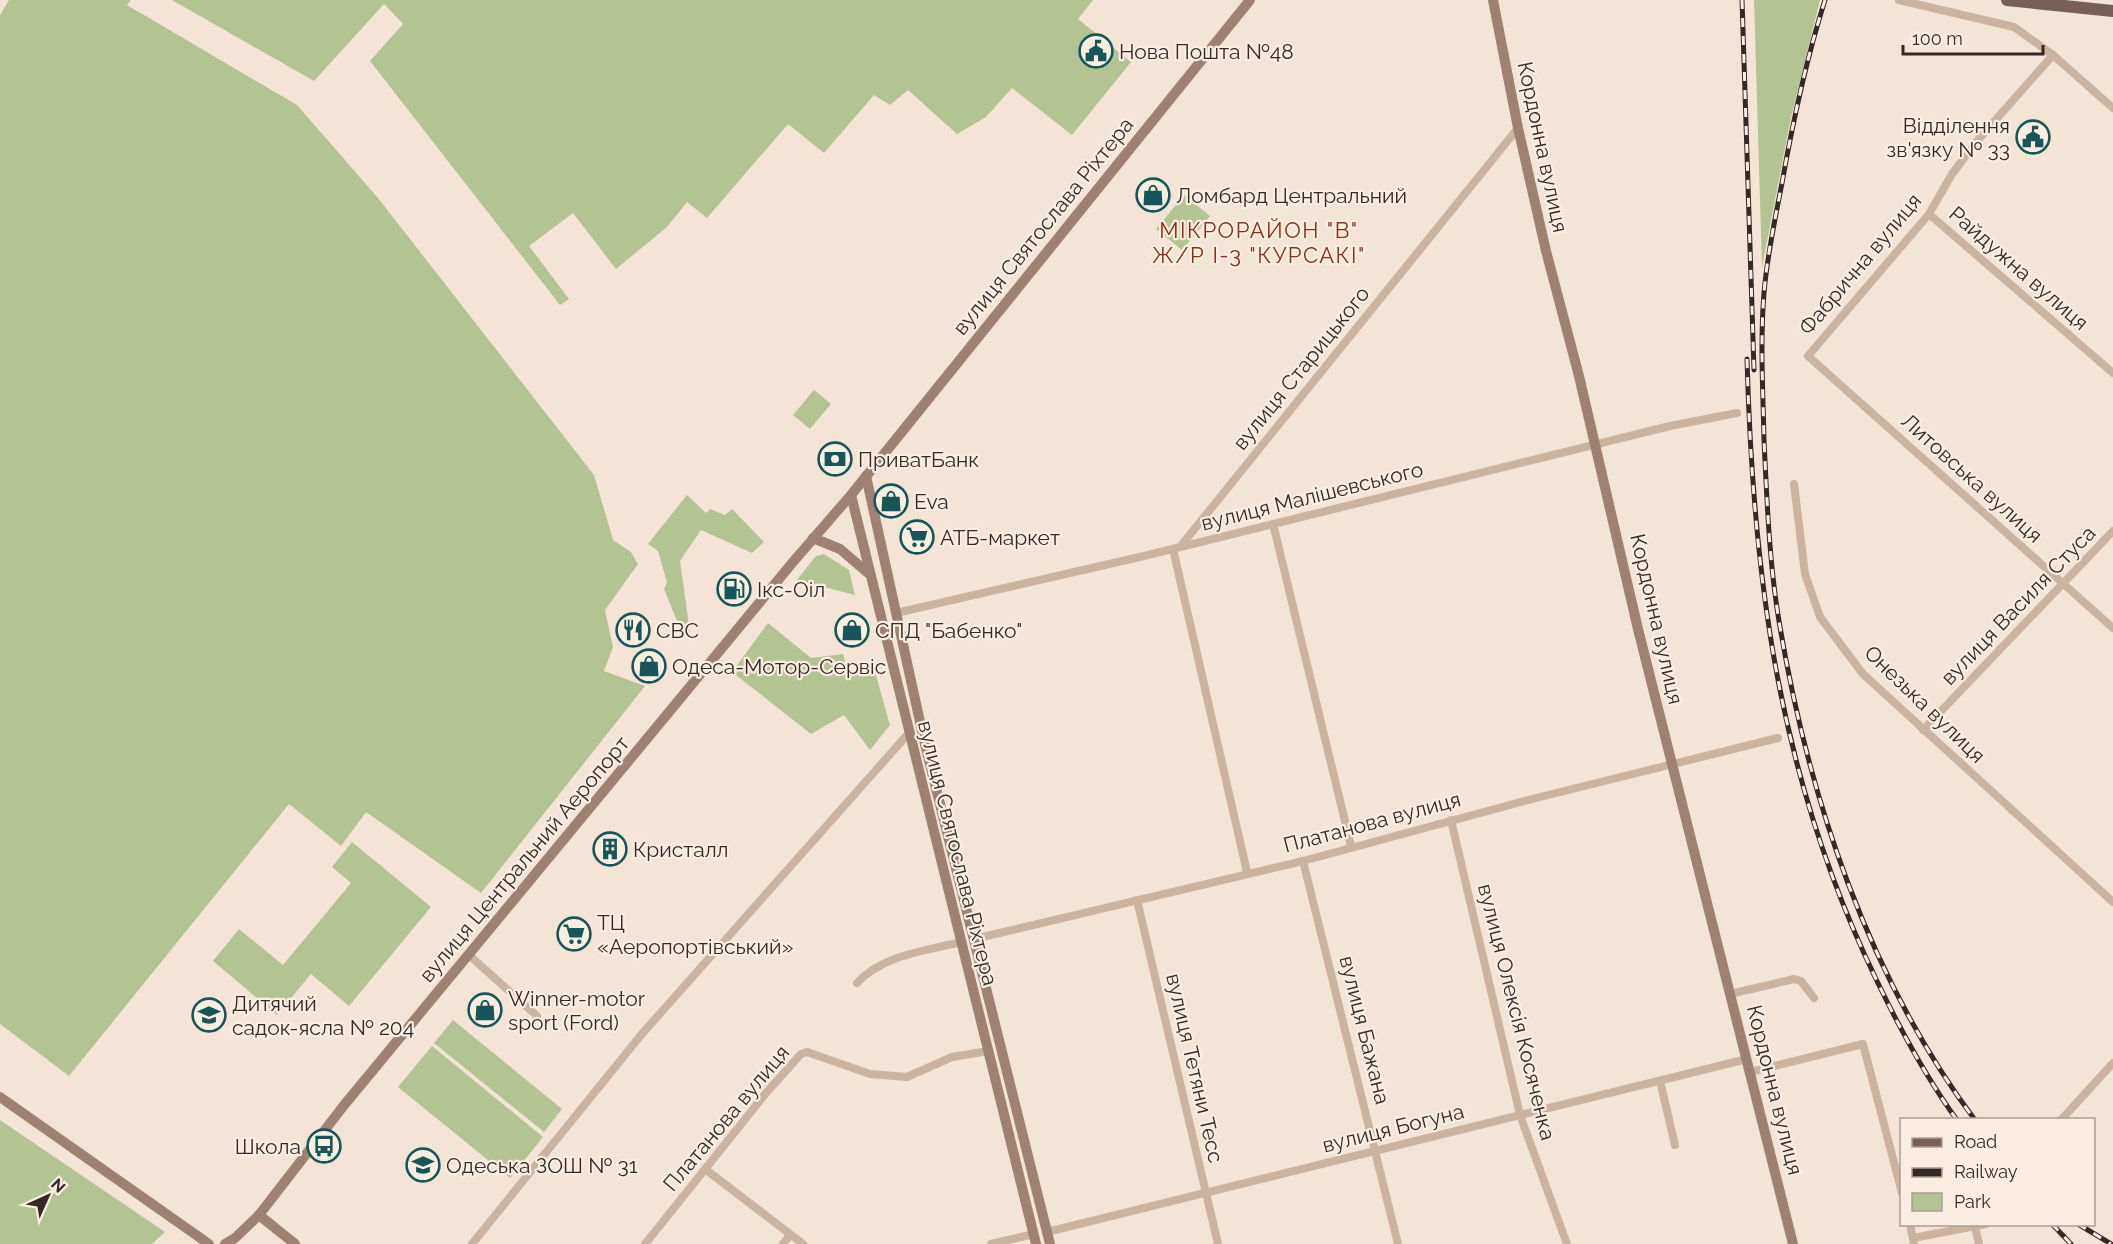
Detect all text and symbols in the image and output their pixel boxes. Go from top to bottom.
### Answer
scale bar [1903,18,2042,56]
text: 100 m [1912,28,1963,49]
public building icon: Нова Пошта №48 [1078,33,1114,69]
place label: Нова Пошта №48 [1119,39,1294,64]
street label: Кордонна вулиця [1513,59,1573,235]
street label: вулиця Святослава Ріхтера [948,112,1138,340]
place label: Відділення зв'язку № 33 [1887,113,2010,162]
public building icon: Відділення зв'язку № 33 [2015,119,2051,155]
shop icon: Ломбард Центральний [1135,177,1171,213]
place label: Ломбард Центральний [1176,183,1407,208]
street label: Фабрична вулиця [1794,188,1926,340]
street label: Райдужна вулиця [1944,201,2094,335]
district label: МІКРОРАЙОН "В" Ж/Р I-3 "КУРСАКІ" [1152,217,1366,268]
street label: вулиця Старицького [1227,281,1375,455]
street label: Литовська вулиця [1896,408,2048,548]
bank icon: ПриватБанк [817,441,853,477]
place label: ПриватБанк [858,447,979,472]
street label: вулиця Малішевського [1199,456,1425,536]
shop icon: Eva [873,483,909,519]
place label: Eva [914,489,949,514]
supermarket icon: АТБ-маркет [899,519,935,555]
street label: вулиця Василя Стуса [1936,520,2100,690]
place label: АТБ-маркет [940,525,1060,550]
street label: Кордонна вулиця [1625,531,1689,707]
fuel station icon: Ікс-Оіл [716,571,752,607]
place label: Ікс-Оіл [757,577,825,602]
restaurant icon: СВС [615,612,651,648]
shop icon: СПД "Бабенко" [834,612,870,648]
place label: СВС [656,618,699,643]
place label: СПД "Бабенко" [875,618,1022,643]
street label: Онезька вулиця [1860,640,1990,768]
shop icon: Одеса-Мотор-Сервіс [631,648,667,684]
place label: Одеса-Мотор-Сервіс [672,654,886,679]
street label: вулиця Святослава Ріхтера [913,718,1003,988]
street label: вулиця Центральний Аеропорт [414,731,634,987]
street label: Платанова вулиця [1281,786,1463,858]
building icon: Кристалл [592,831,628,867]
place label: Кристалл [633,837,729,862]
street label: вулиця Олексія Косяченка [1473,881,1561,1143]
place label: ТЦ «Аеропортівський» [597,910,794,959]
supermarket icon: ТЦ «Аеропортівський» [556,916,592,952]
street label: вулиця Бажана [1334,953,1396,1107]
street label: вулиця Тетяни Тесс [1161,971,1229,1165]
place label: Winner-motor sport (Ford) [508,986,646,1035]
place label: Дитячий садок-ясла № 204 [232,991,414,1040]
shop icon: Winner-motor sport (Ford) [467,992,503,1028]
school or university icon: Дитячий садок-ясла № 204 [191,997,227,1033]
street label: Кордонна вулиця [1742,1002,1808,1178]
street label: Платанова вулиця [658,1040,794,1196]
street label: вулиця Богуна [1320,1098,1466,1158]
legend [1900,1118,2095,1226]
bus stop icon: Школа [306,1128,342,1164]
text: Road [1954,1131,1997,1152]
place label: Школа [235,1134,301,1159]
school or university icon: Одеська ЗОШ № 31 [405,1147,441,1183]
place label: Одеська ЗОШ № 31 [446,1153,638,1178]
text: Railway [1954,1161,2018,1182]
north arrow [18,1166,78,1226]
text: N [47,1175,69,1197]
text: Park [1954,1191,1991,1212]

